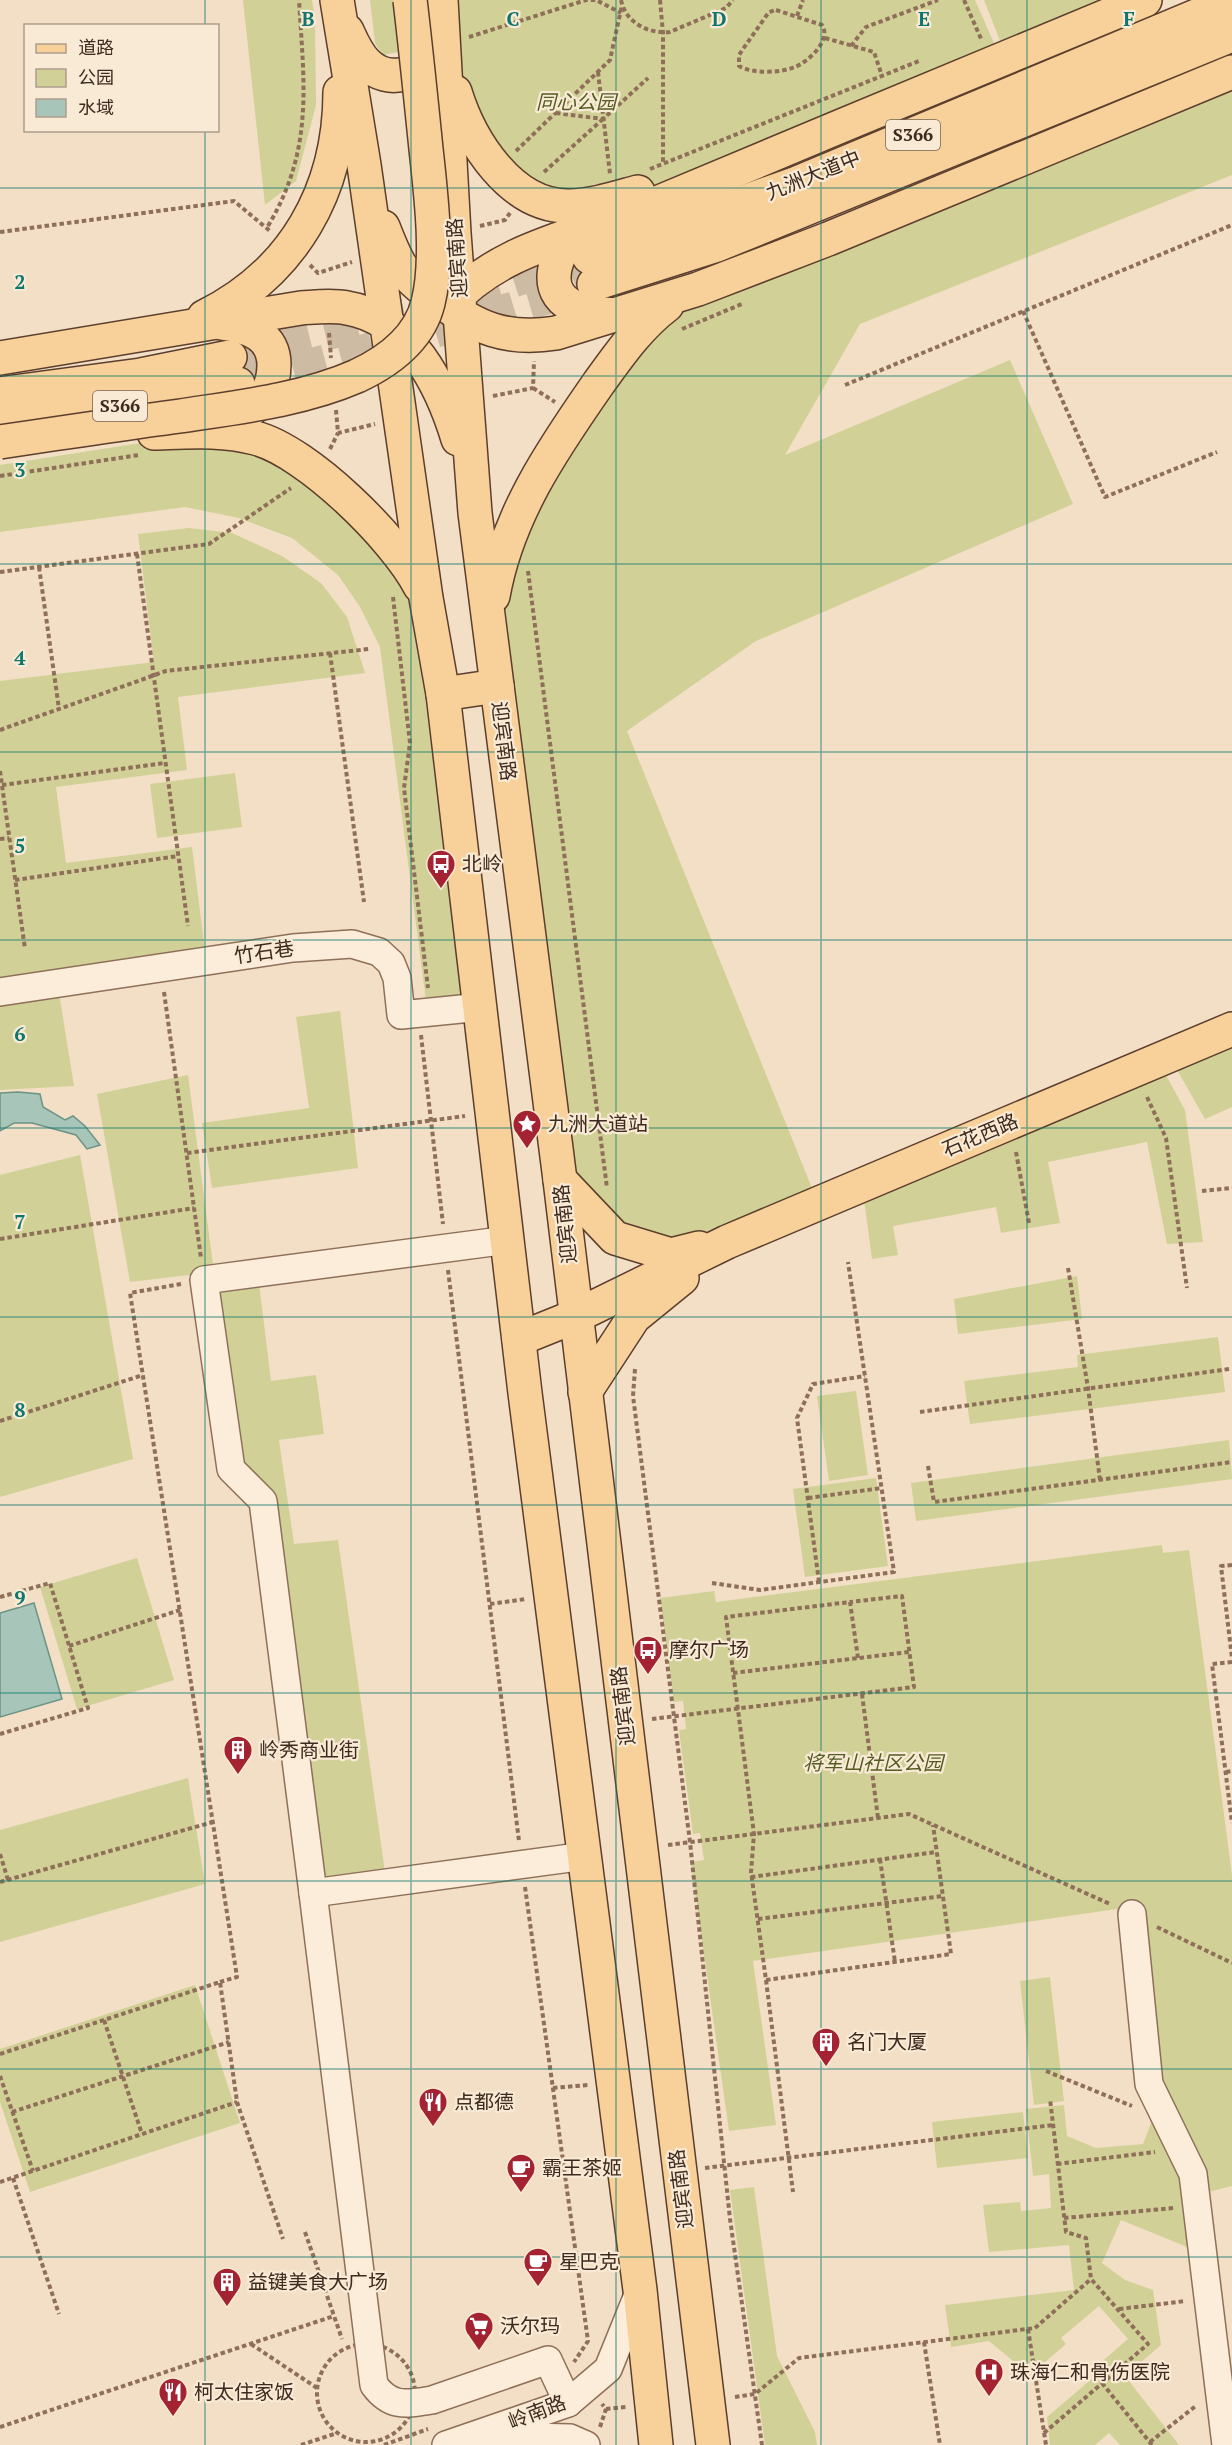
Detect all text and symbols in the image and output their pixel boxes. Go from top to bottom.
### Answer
text: B [302,5,315,32]
text: C [506,5,520,32]
text: D [712,5,726,32]
text: E [918,5,930,32]
text: F [1123,5,1135,32]
legend [24,24,219,132]
text: 道路 [78,35,114,59]
text: 公园 [78,65,114,89]
park label: 同心公园 [536,88,619,115]
text: 水域 [78,95,114,119]
road number: S366 [886,120,940,150]
street label: 九洲大道中 [761,143,864,206]
street label: 迎宾南路 [440,217,473,299]
text: 2 [14,268,26,295]
road number: S366 [93,391,147,421]
text: 3 [14,456,26,483]
text: 4 [14,644,26,671]
street label: 迎宾南路 [486,700,523,782]
text: 5 [14,832,26,859]
bus stop icon: 北岭 [425,848,457,890]
place label: 北岭 [462,850,502,877]
street label: 竹石巷 [232,934,296,969]
text: 6 [14,1020,26,1047]
street label: 石花西路 [938,1106,1022,1163]
place icon: 九洲大道站 [511,1108,543,1150]
place label: 九洲大道站 [548,1110,648,1137]
street label: 迎宾南路 [547,1183,582,1265]
text: 7 [14,1208,26,1235]
text: 8 [14,1396,26,1423]
text: 9 [14,1584,26,1611]
bus stop icon: 摩尔广场 [632,1634,664,1676]
place label: 摩尔广场 [669,1636,749,1663]
street label: 迎宾南路 [604,1665,641,1747]
building icon: 岭秀商业街 [222,1734,254,1776]
place label: 岭秀商业街 [259,1736,359,1763]
park label: 将军山社区公园 [803,1749,946,1776]
building icon: 名门大厦 [810,2026,842,2068]
place label: 名门大厦 [847,2028,927,2055]
restaurant icon: 点都德 [417,2086,449,2128]
place label: 点都德 [454,2088,514,2115]
street label: 迎宾南路 [662,2148,699,2230]
cafe icon: 霸王茶姬 [505,2152,537,2194]
place label: 霸王茶姬 [542,2154,622,2181]
cafe icon: 星巴克 [522,2246,554,2288]
place label: 星巴克 [559,2248,619,2275]
building icon: 益键美食大广场 [211,2266,243,2308]
place label: 益键美食大广场 [248,2268,388,2295]
supermarket icon: 沃尔玛 [463,2310,495,2352]
place label: 沃尔玛 [500,2312,560,2339]
hospital icon: 珠海仁和骨伤医院 [973,2356,1005,2398]
place label: 珠海仁和骨伤医院 [1010,2358,1170,2385]
restaurant icon: 柯太住家饭 [157,2376,189,2418]
place label: 柯太住家饭 [194,2378,294,2405]
street label: 岭南路 [504,2388,570,2435]

